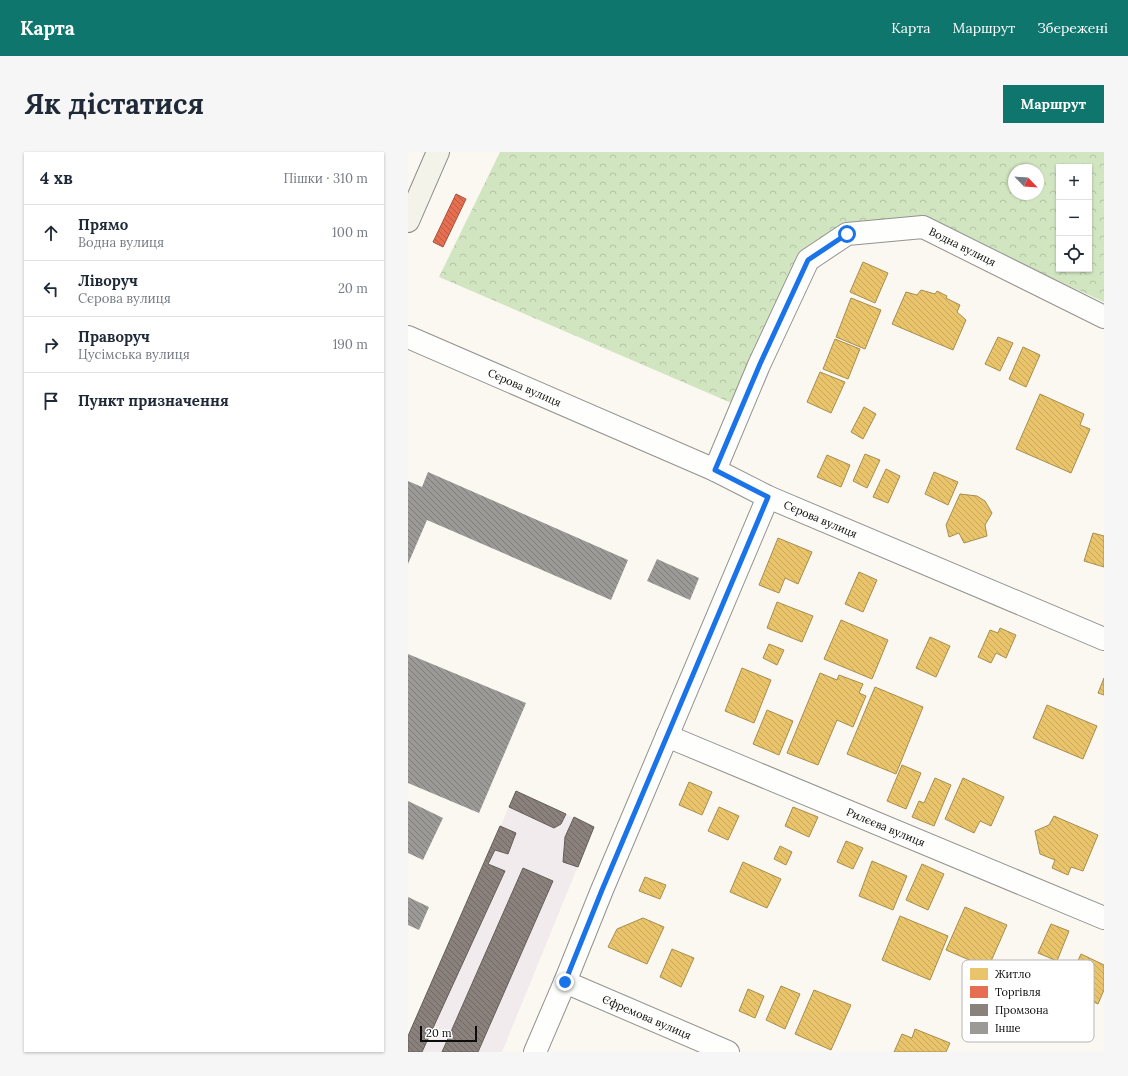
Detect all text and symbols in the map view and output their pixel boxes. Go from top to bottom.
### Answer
text: Карта [20,16,75,40]
text: Карта [891,19,931,37]
text: Маршрут [953,19,1015,37]
text: Збережені [1037,19,1108,37]
button: Маршрут [1003,85,1104,123]
text: Як дістатися [24,86,204,122]
north arrow [1008,164,1044,200]
map controls [1056,164,1092,272]
button: + [1056,164,1092,200]
text: 4 хв [40,167,73,189]
text: Пішки · 310 m [283,170,368,187]
button: − [1056,200,1092,236]
text: Прямо [78,215,128,234]
icon: ahead [40,222,62,244]
text: 100 m [332,224,368,241]
street label: Водна вулиця [927,224,998,269]
route start [838,225,856,243]
text: Водна вулиця [78,234,164,251]
button: locate [1056,236,1092,272]
text: Ліворуч [78,271,138,290]
icon: left [40,278,62,300]
text: 20 m [338,280,368,297]
text: Сєрова вулиця [78,290,171,307]
text: Праворуч [78,327,150,346]
icon: right [40,334,62,356]
text: 190 m [333,336,368,353]
text: Цусімська вулиця [78,346,190,363]
street label: Сєрова вулиця [486,365,563,410]
icon: arrive [40,390,62,412]
text: Пункт призначення [78,391,229,410]
street label: Сєрова вулиця [782,497,859,541]
street label: Рилєєва вулиця [844,805,927,850]
legend [962,960,1094,1042]
text: Житло [995,967,1031,981]
route end [556,973,574,991]
text: Торгівля [995,985,1041,999]
street label: Єфремова вулиця [600,992,693,1042]
text: Промзона [995,1003,1049,1017]
text: Інше [995,1021,1021,1035]
scale bar [420,1024,477,1043]
text: 20 m [426,1026,451,1040]

